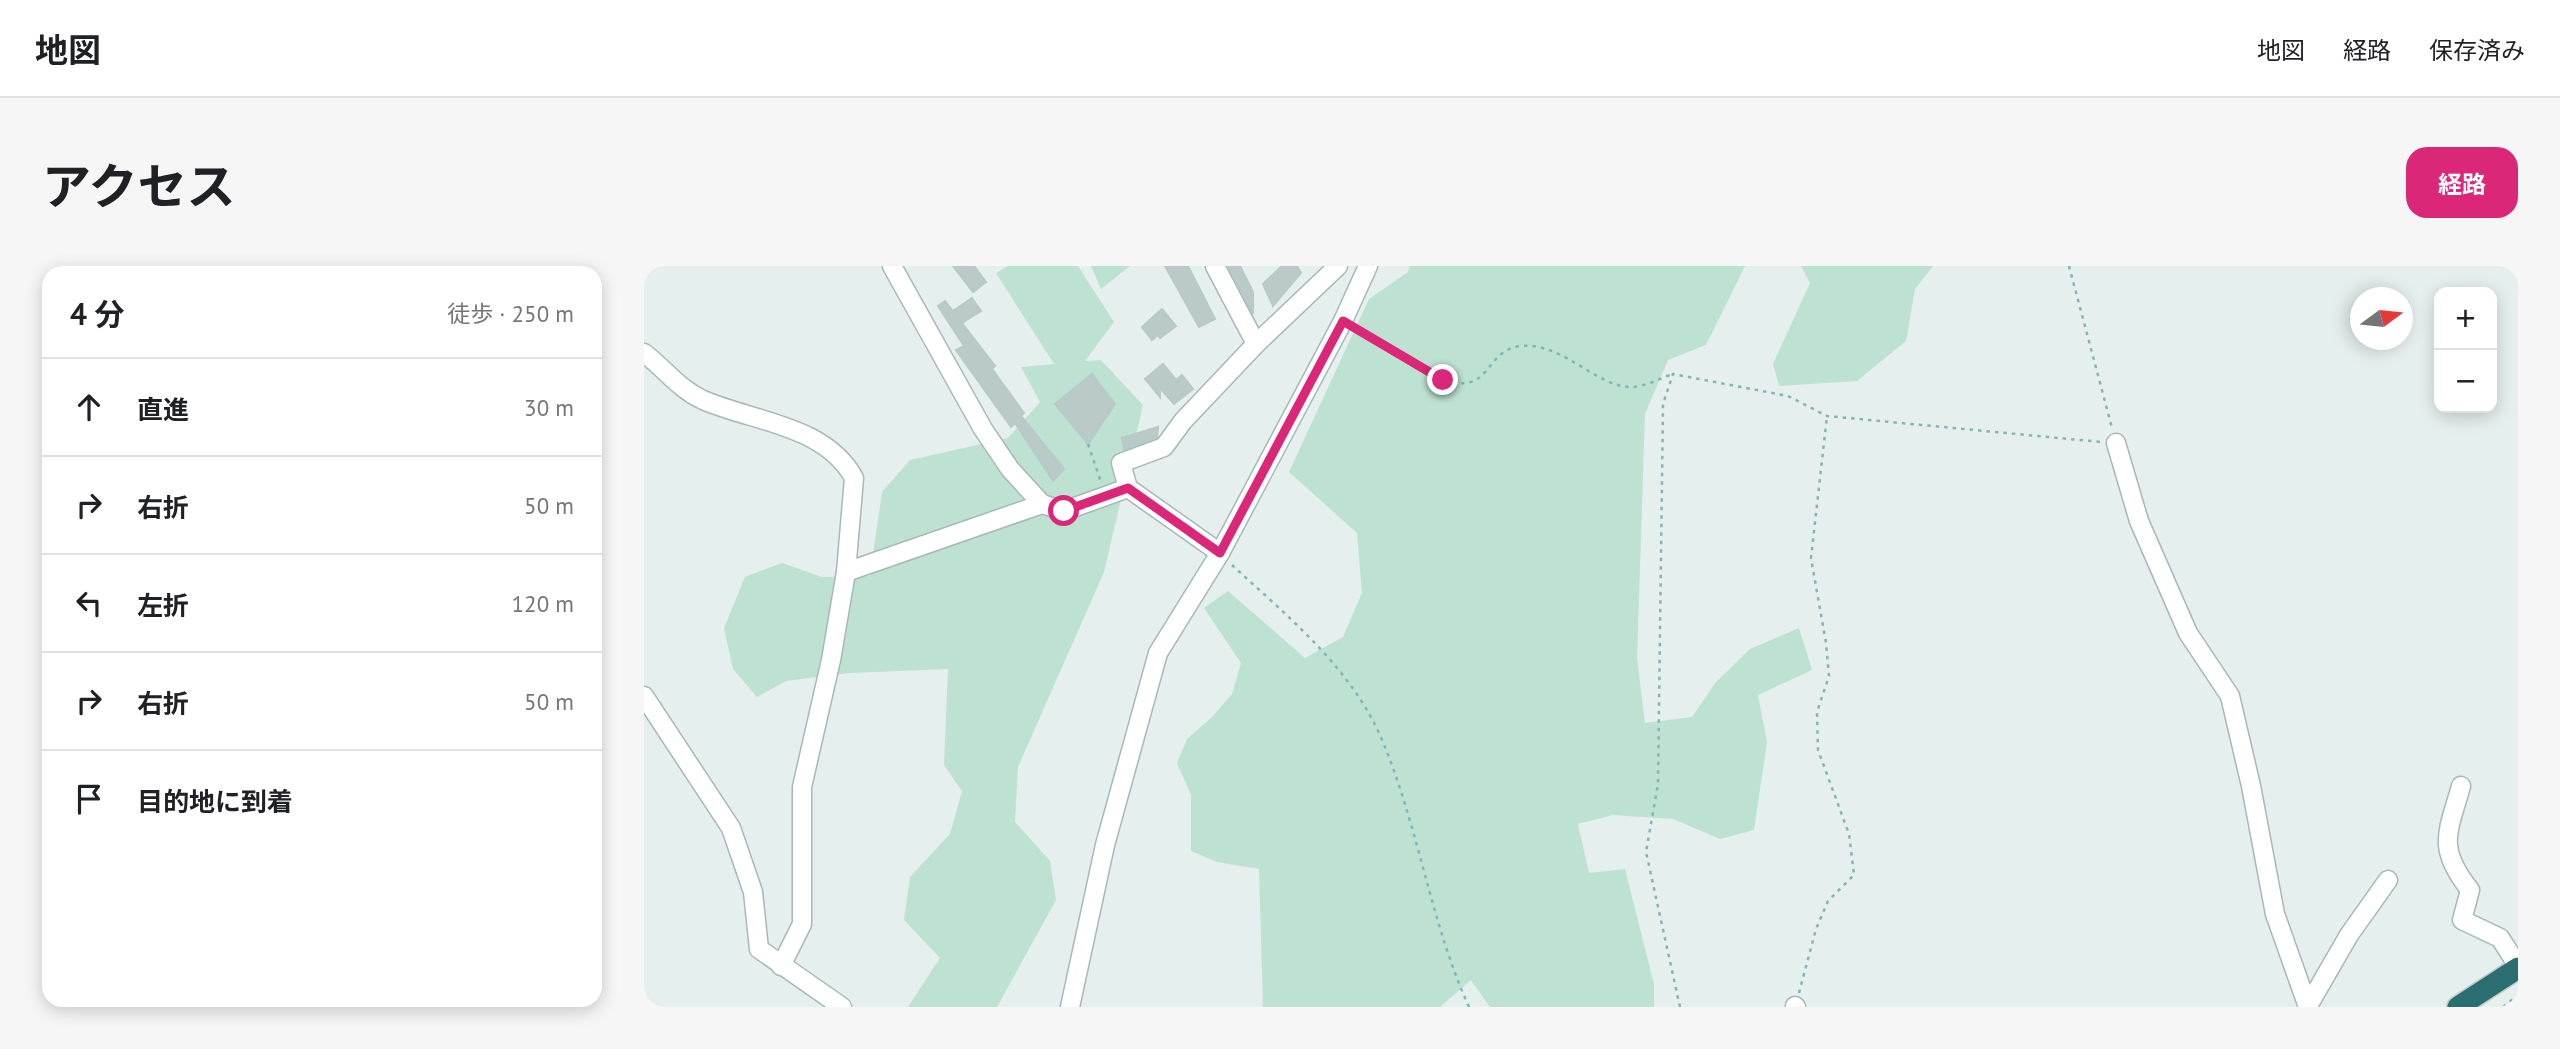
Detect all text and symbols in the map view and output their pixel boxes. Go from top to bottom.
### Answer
text: 地図 [35,28,101,71]
text: 地図 [2257,35,2305,66]
text: 経路 [2343,35,2391,66]
text: 保存済み [2429,35,2525,66]
button: 経路 [2406,147,2518,218]
text: アクセス [42,154,236,218]
north arrow [2350,287,2413,350]
map controls [2434,287,2497,413]
button: + [2434,287,2497,350]
text: 4 分 [70,294,125,333]
text: 徒歩 · 250 m [447,299,574,328]
button: − [2434,350,2497,413]
route end [1427,364,1458,395]
icon: ahead [70,388,108,426]
text: 直進 [137,393,189,426]
text: 30 m [524,393,574,422]
icon: right [70,486,108,524]
text: 右折 [137,491,189,524]
text: 50 m [524,491,574,520]
route start [1048,495,1079,526]
icon: left [70,584,108,622]
text: 左折 [137,589,189,622]
text: 120 m [512,589,574,618]
icon: right [70,682,108,720]
text: 右折 [137,687,189,720]
text: 50 m [524,687,574,716]
icon: arrive [70,780,108,818]
text: 目的地に到着 [137,785,293,818]

